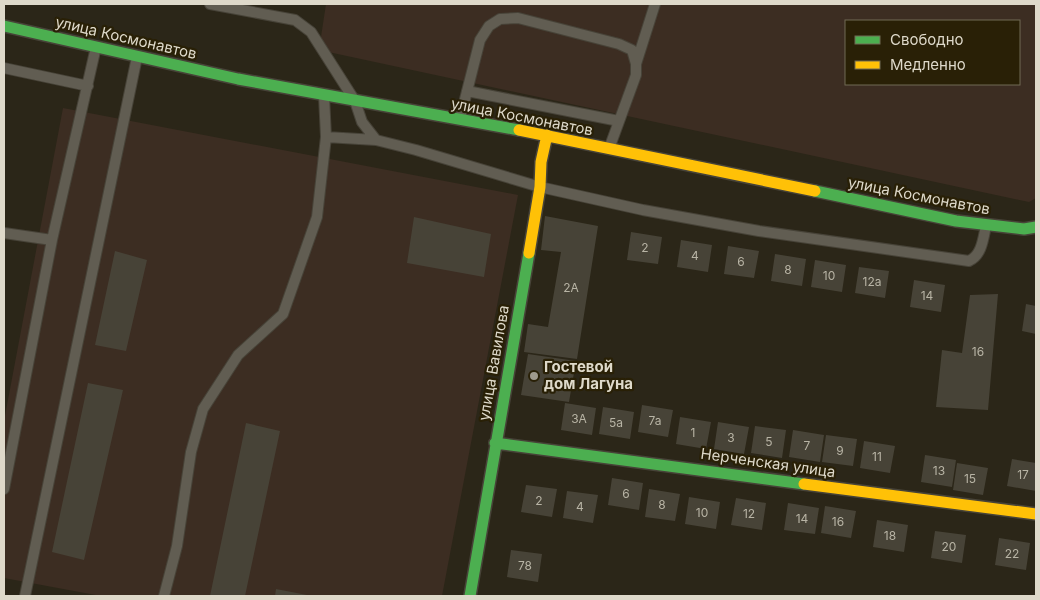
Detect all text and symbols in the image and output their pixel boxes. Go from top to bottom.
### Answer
street label: улица Космонавтов [54,12,199,63]
legend [845,20,1020,85]
text: Свободно [890,30,964,49]
text: Медленно [890,55,966,74]
street label: улица Космонавтов [449,93,595,140]
street label: улица Космонавтов [846,172,992,219]
house number: 2 [641,240,649,255]
house number: 4 [691,248,699,263]
house number: 6 [737,254,745,269]
house number: 8 [784,262,792,277]
house number: 10 [823,268,835,283]
house number: 12а [863,274,881,289]
house number: 2А [563,280,579,295]
house number: 14 [921,288,934,303]
street label: улица Вавилова [474,304,513,422]
house number: 16 [972,344,984,359]
place label: Гостевой дом Лагуна [544,357,633,393]
marker: Гостевой дом Лагуна [528,370,540,382]
house number: 3А [571,411,587,426]
house number: 7а [649,413,661,428]
house number: 5а [609,415,623,430]
house number: 1 [691,425,695,440]
house number: 3 [727,430,735,445]
house number: 5 [765,434,773,449]
house number: 7 [804,438,811,453]
house number: 9 [836,443,844,458]
street label: Нерченская улица [700,444,837,481]
house number: 11 [872,449,882,464]
house number: 13 [933,463,945,478]
house number: 17 [1017,467,1029,482]
house number: 15 [964,471,976,486]
house number: 6 [622,486,630,501]
house number: 2 [535,493,543,508]
house number: 8 [658,497,666,512]
house number: 4 [576,499,584,514]
house number: 10 [696,505,708,520]
house number: 12 [743,506,755,521]
house number: 14 [796,511,809,526]
house number: 16 [832,514,844,529]
house number: 18 [884,528,896,543]
house number: 20 [942,539,956,554]
house number: 22 [1005,546,1019,561]
house number: 78 [518,558,532,573]

